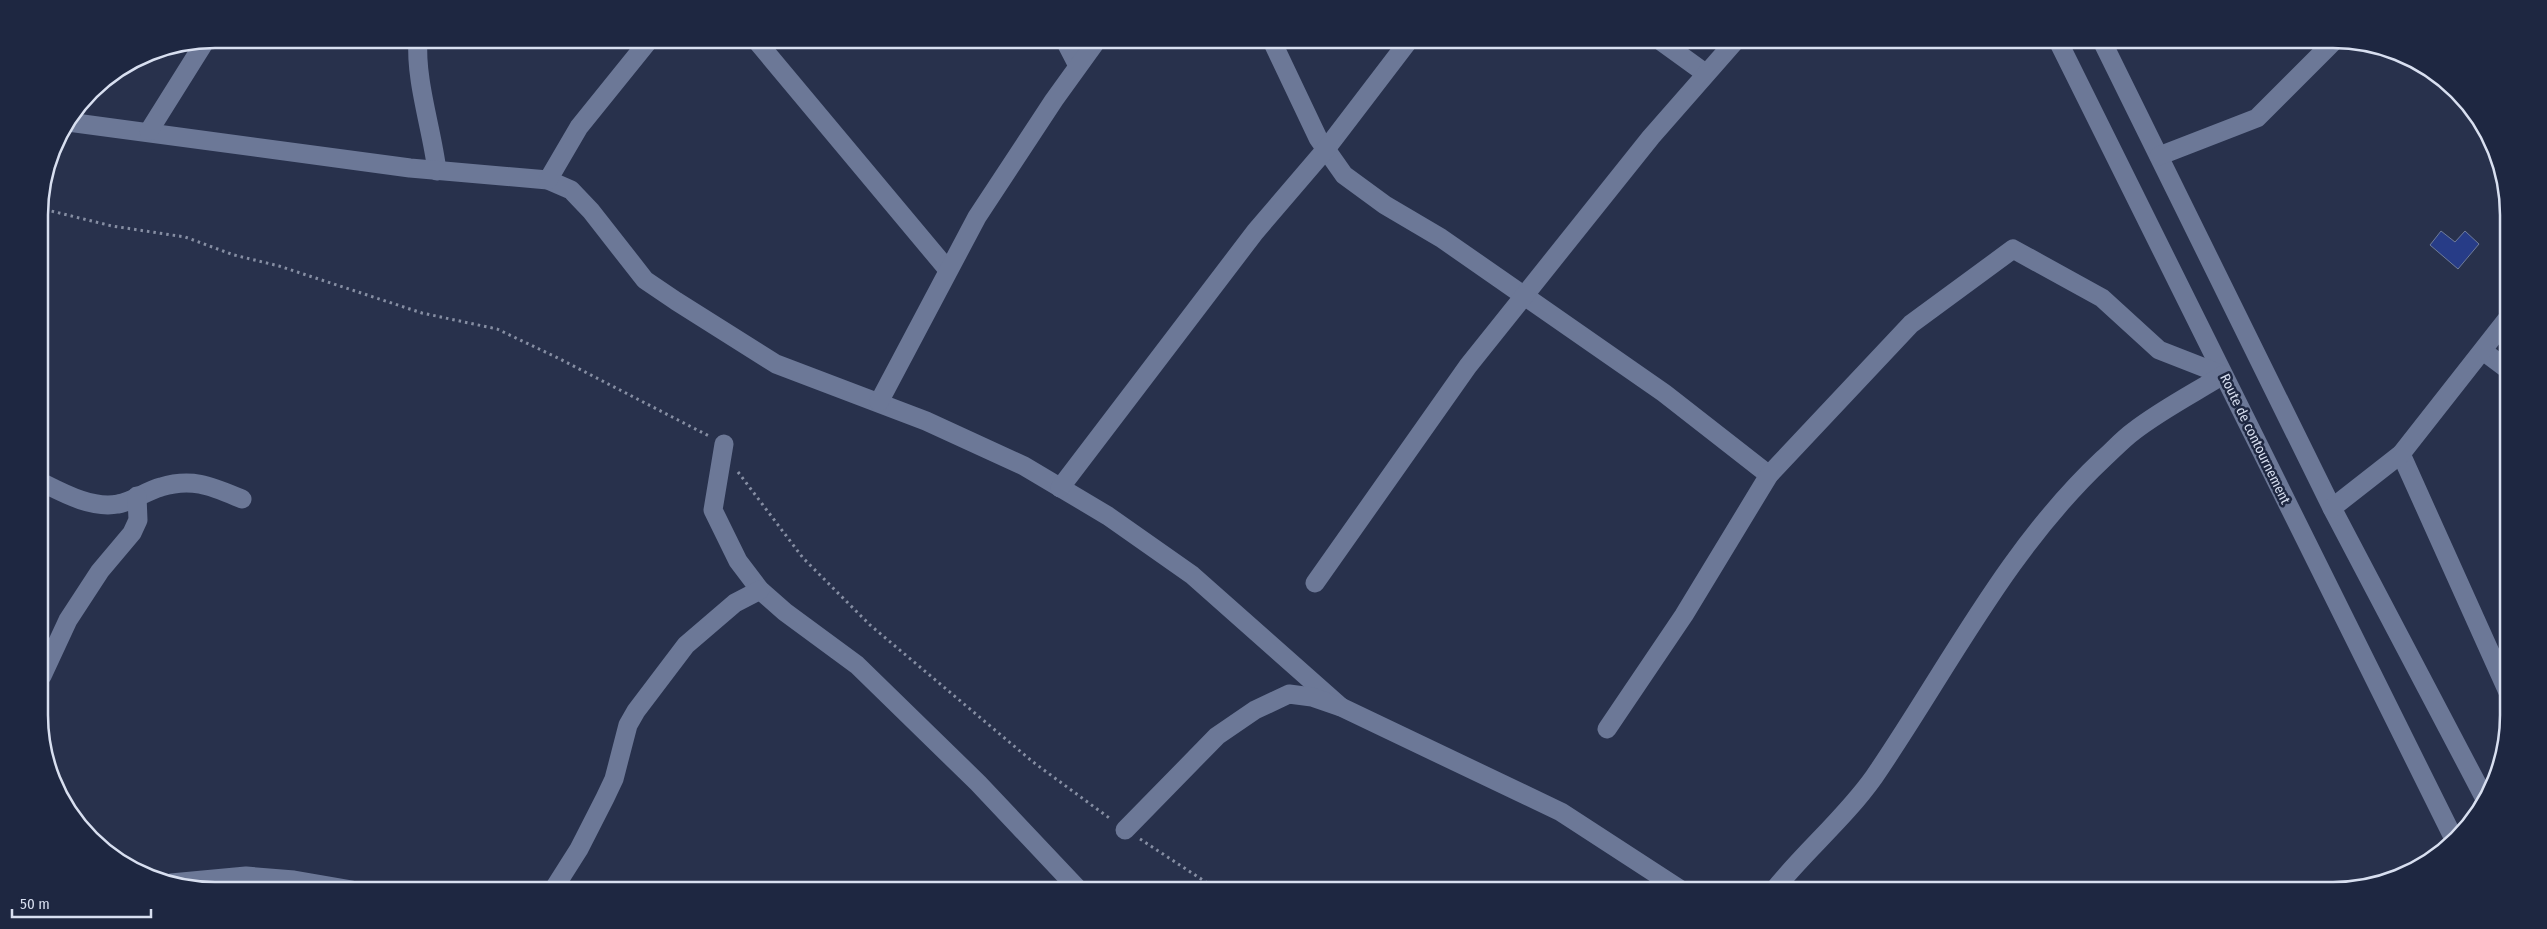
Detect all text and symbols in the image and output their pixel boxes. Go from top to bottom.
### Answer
street label: Route de contournement [2216,371,2294,507]
scale bar [12,886,151,918]
text: 50 m [20,895,50,913]

